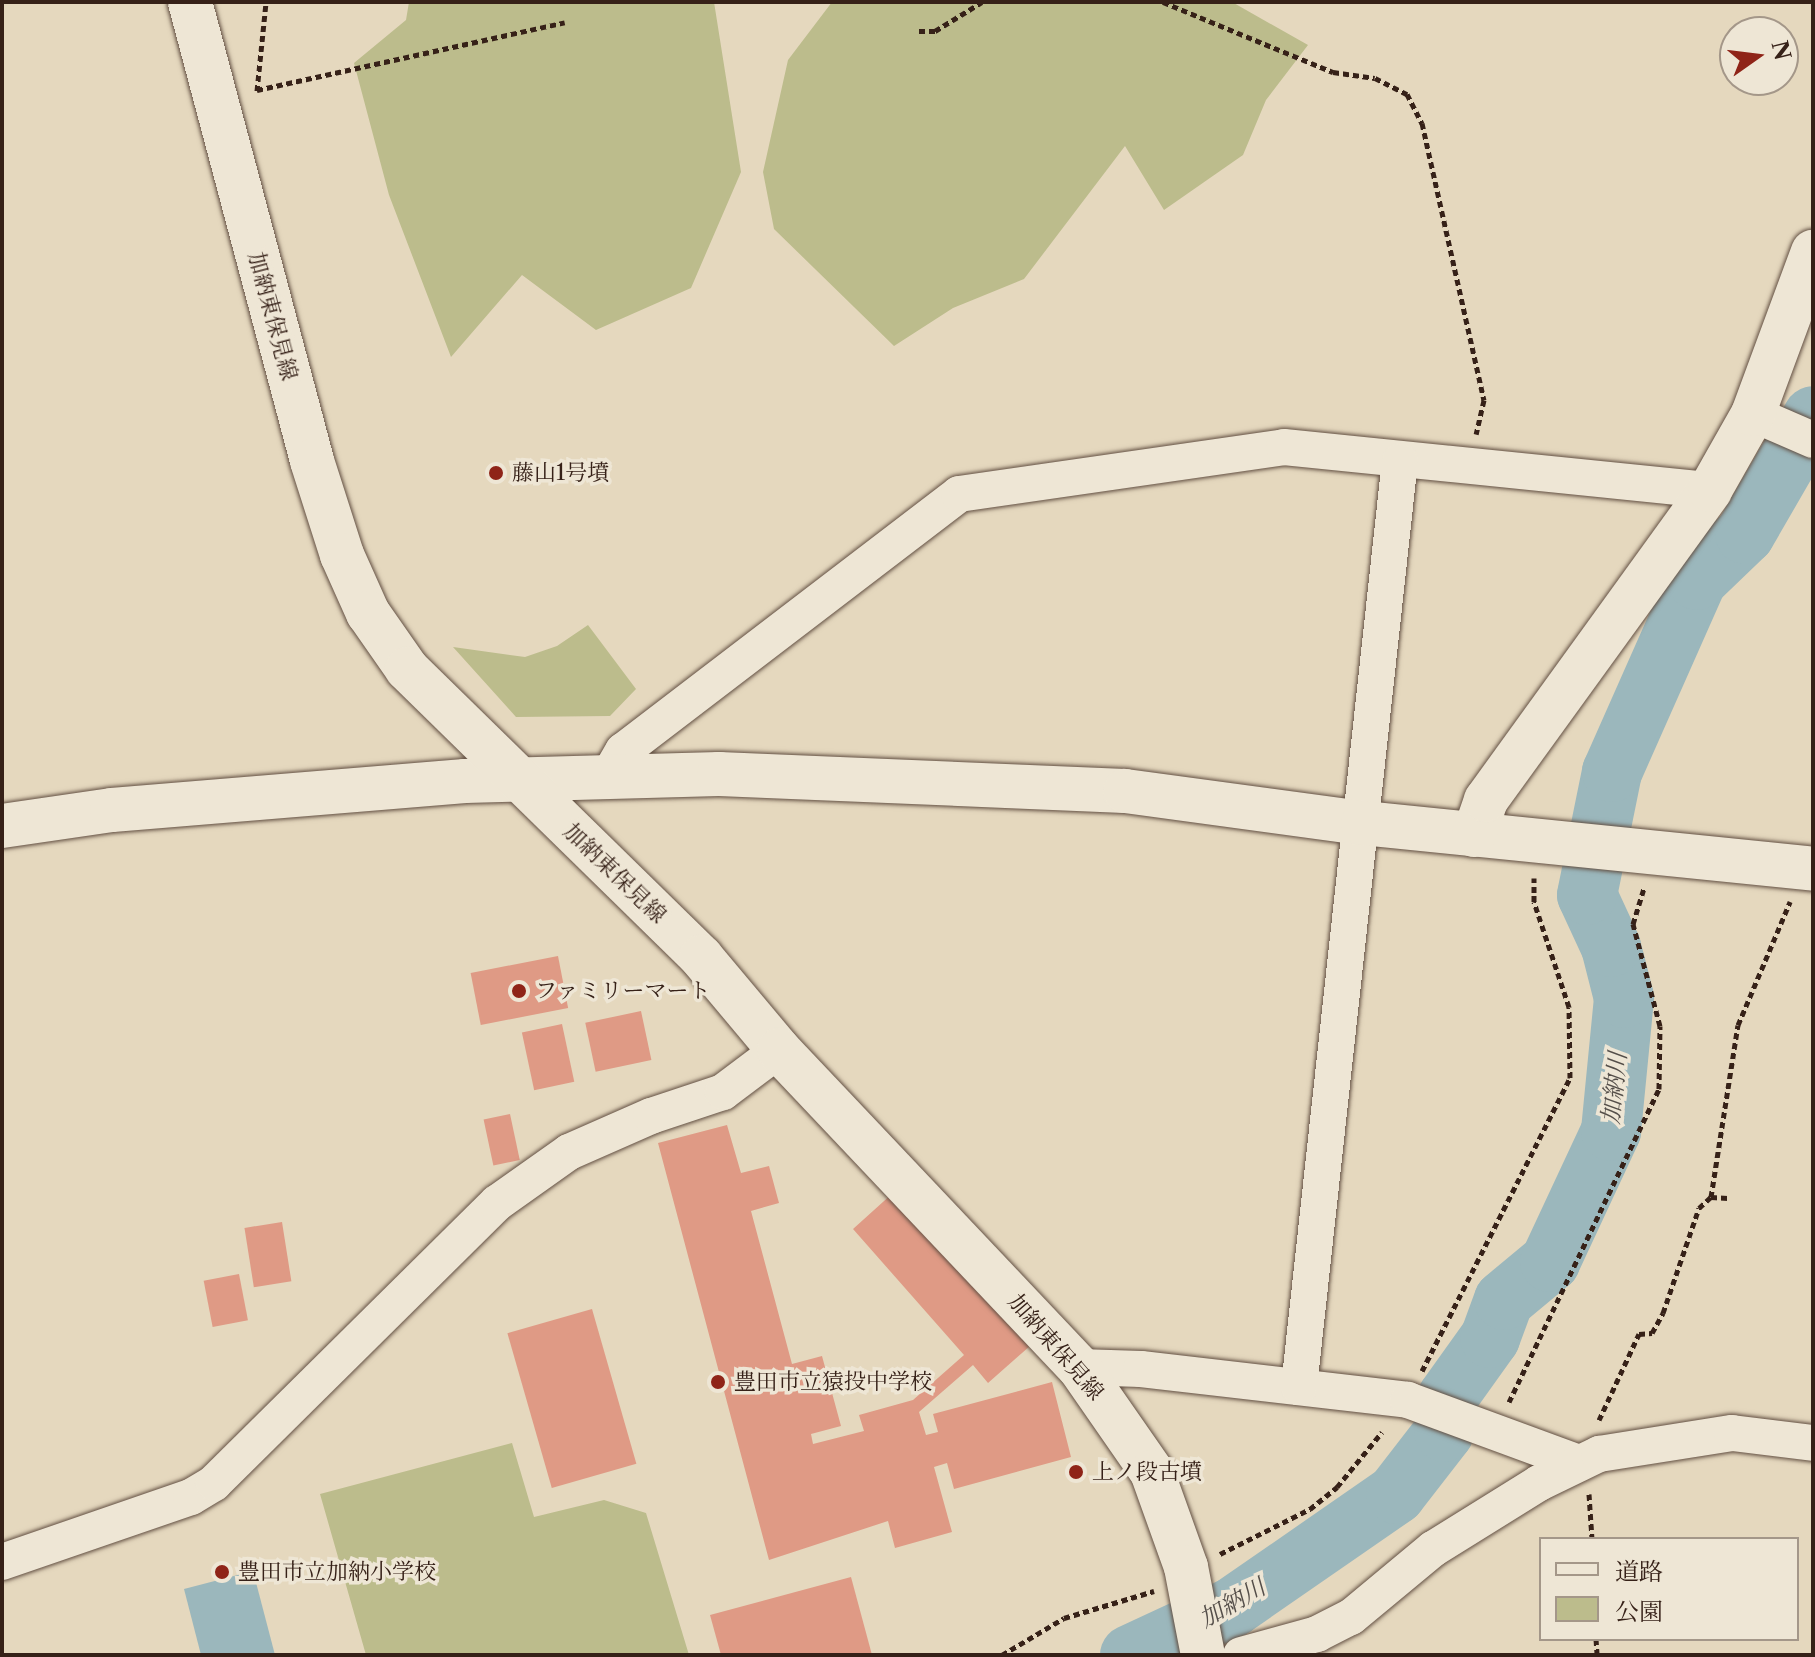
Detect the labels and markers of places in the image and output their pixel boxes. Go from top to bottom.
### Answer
place label: 藤山1号墳 [512,460,609,486]
marker: 藤山1号墳 [487,464,505,482]
place label: ファミリーマート [535,978,711,1004]
marker: ファミリーマート [510,982,528,1000]
place label: 豊田市立猿投中学校 [734,1369,932,1395]
marker: 豊田市立猿投中学校 [709,1373,727,1391]
place label: 上ノ段古墳 [1092,1459,1202,1485]
marker: 上ノ段古墳 [1067,1463,1085,1481]
place label: 豊田市立加納小学校 [238,1559,436,1585]
marker: 豊田市立加納小学校 [213,1563,231,1581]

